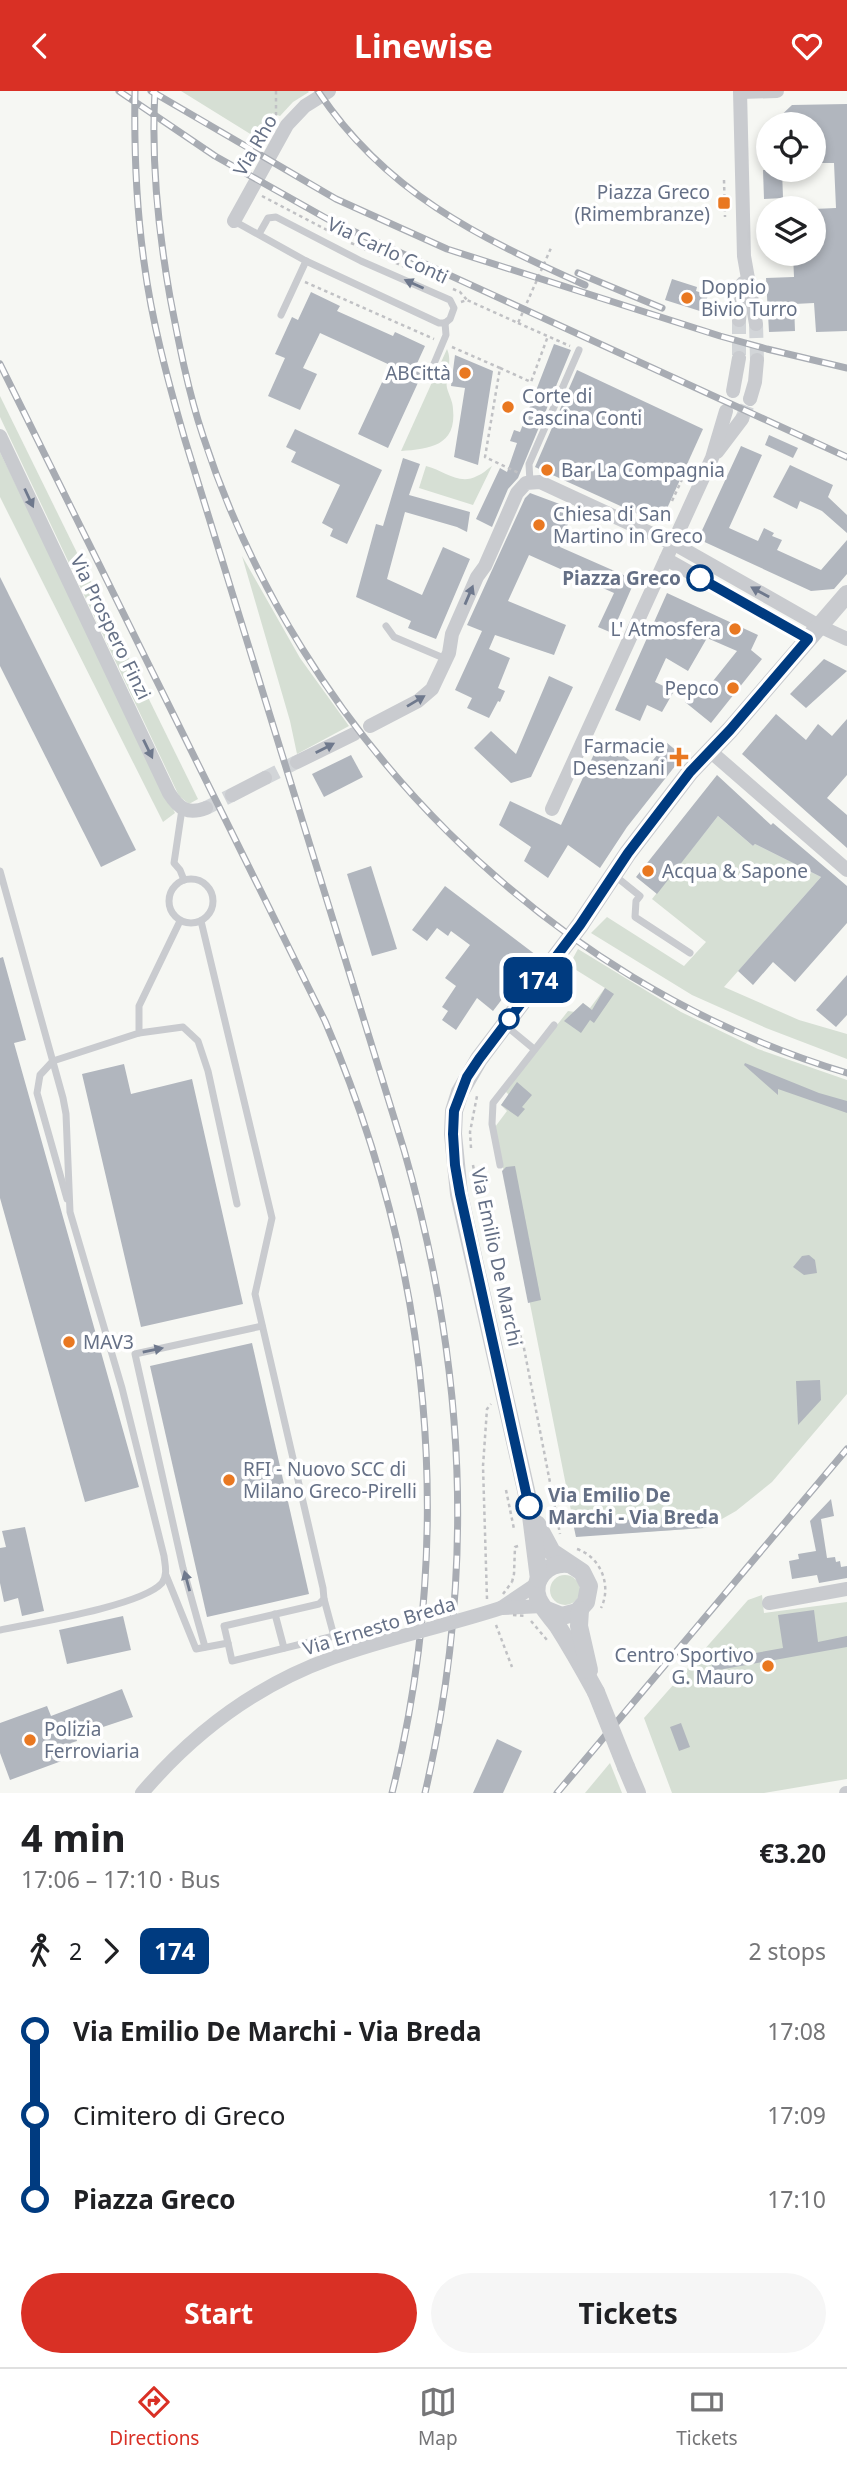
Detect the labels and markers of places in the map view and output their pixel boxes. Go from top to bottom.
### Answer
place label: Piazza Greco (Rimembranze) [574,179,710,227]
marker: Piazza Greco (Rimembranze) [716,195,732,211]
place label: Doppio Bivio Turro [701,274,797,322]
marker: Doppio Bivio Turro [679,290,695,306]
place label: ABCittà [385,360,451,386]
marker: ABCittà [457,365,473,381]
place label: Corte di Cascina Conti [522,383,642,431]
marker: Corte di Cascina Conti [500,399,516,415]
place label: Bar La Compagnia [561,457,725,483]
marker: Bar La Compagnia [539,462,555,478]
place label: Chiesa di San Martino in Greco [553,501,703,549]
marker: Chiesa di San Martino in Greco [531,517,547,533]
place label: Piazza Greco [562,565,681,591]
marker: Piazza Greco [687,565,713,591]
place label: L' Atmosfera [611,616,721,642]
marker: L' Atmosfera [727,621,743,637]
place label: Pepco [664,675,719,701]
marker: Pepco [725,680,741,696]
place label: Farmacie Desenzani [573,733,665,781]
marker: Farmacie Desenzani [671,749,687,765]
place label: Acqua & Sapone [662,858,808,884]
marker: Acqua & Sapone [640,863,656,879]
unlabelled marker [499,1009,519,1029]
place label: MAV3 [83,1329,134,1355]
marker: MAV3 [61,1334,77,1350]
place label: RFI - Nuovo SCC di Milano Greco-Pirelli [243,1456,417,1504]
marker: RFI - Nuovo SCC di Milano Greco-Pirelli [221,1472,237,1488]
place label: Via Emilio De Marchi - Via Breda [548,1482,719,1530]
marker: Via Emilio De Marchi - Via Breda [516,1493,542,1519]
place label: Centro Sportivo G. Mauro [614,1642,754,1690]
marker: Centro Sportivo G. Mauro [760,1658,776,1674]
place label: Polizia Ferroviaria [44,1716,140,1764]
marker: Polizia Ferroviaria [22,1732,38,1748]

